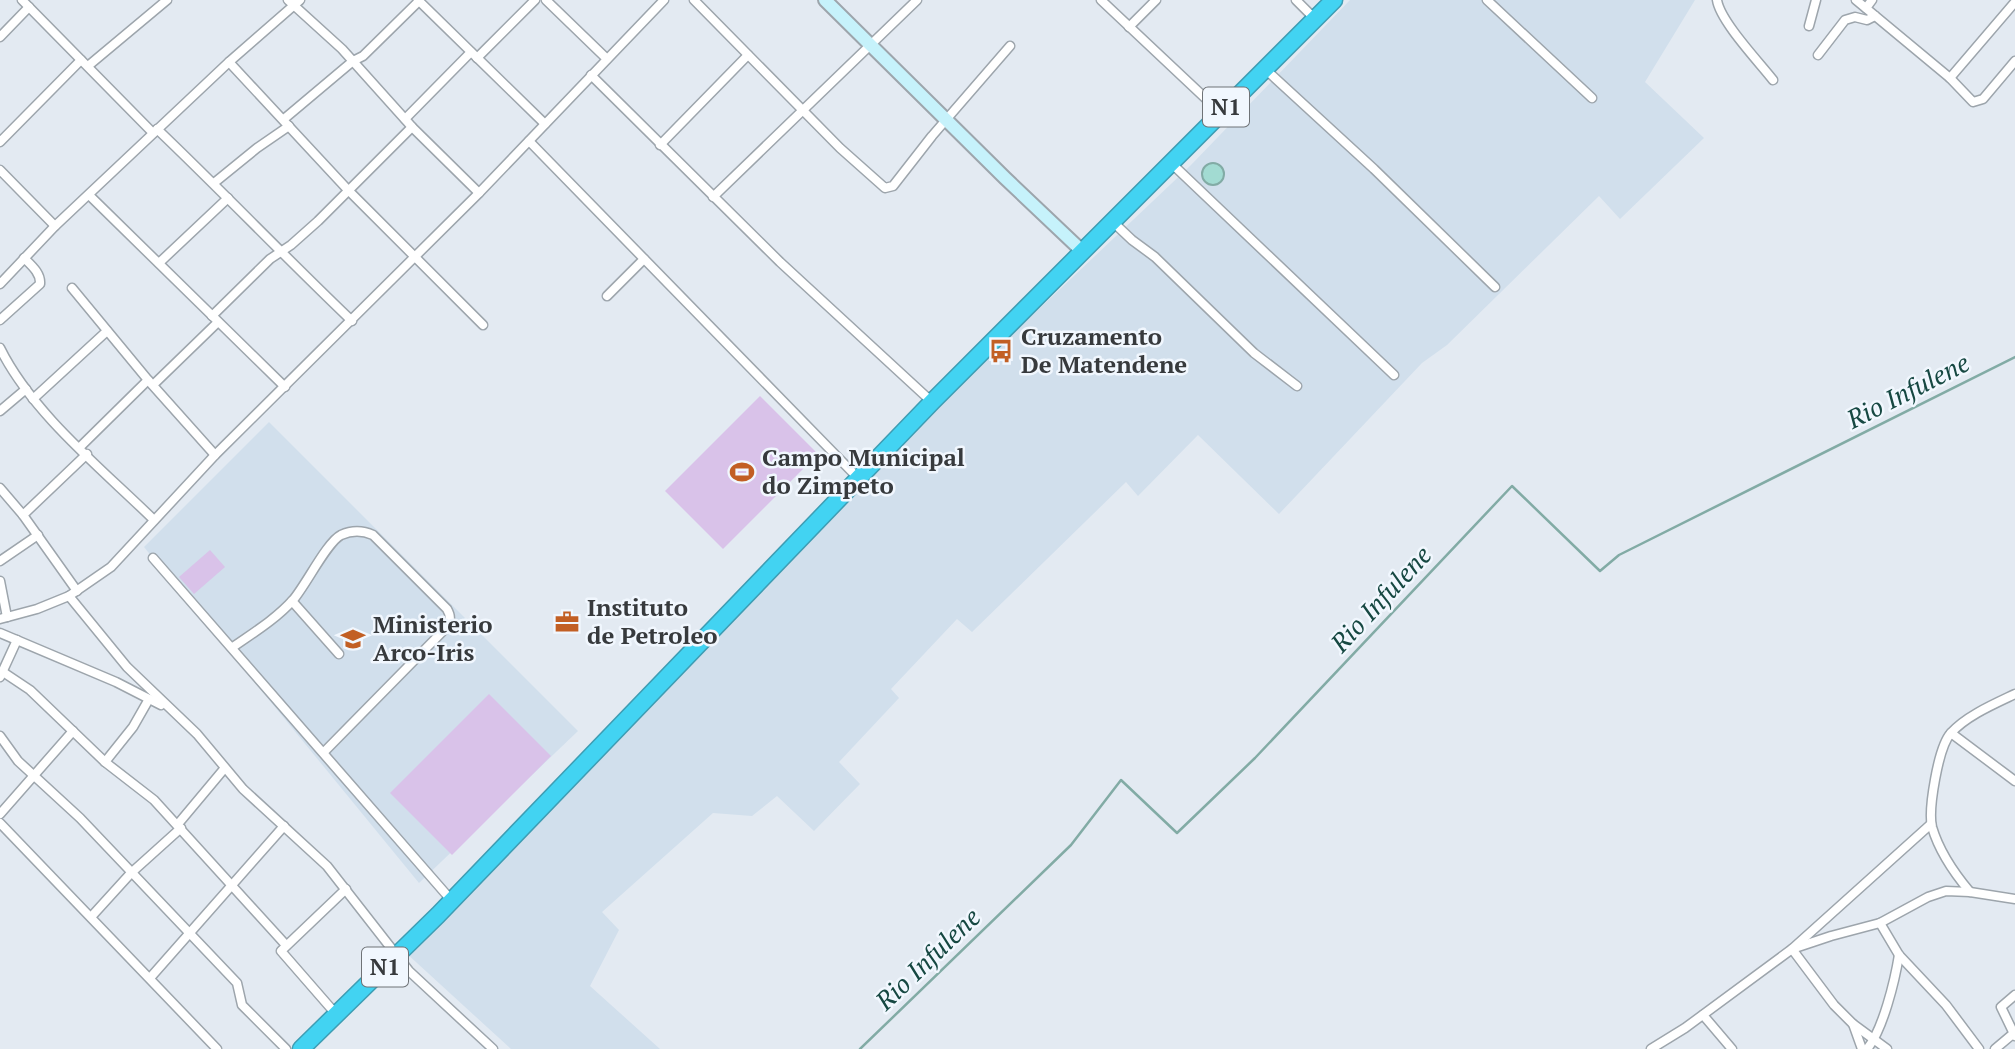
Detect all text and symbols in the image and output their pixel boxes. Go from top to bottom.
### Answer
road number: N1 [1203,88,1249,127]
place label: Cruzamento De Matendene [1021,320,1187,380]
bus stop icon: Cruzamento De Matendene [987,337,1015,365]
water label: Rio Infulene [1840,345,1975,436]
place label: Campo Municipal do Zimpeto [762,441,965,501]
sports icon: Campo Municipal do Zimpeto [728,458,756,486]
water label: Rio Infulene [1322,538,1438,659]
place label: Instituto de Petroleo [587,591,718,651]
place label: Ministerio Arco-Iris [373,608,493,668]
office icon: Instituto de Petroleo [553,608,581,636]
school or university icon: Ministerio Arco-Iris [339,625,367,653]
water label: Rio Infulene [867,900,987,1017]
road number: N1 [362,948,408,986]

